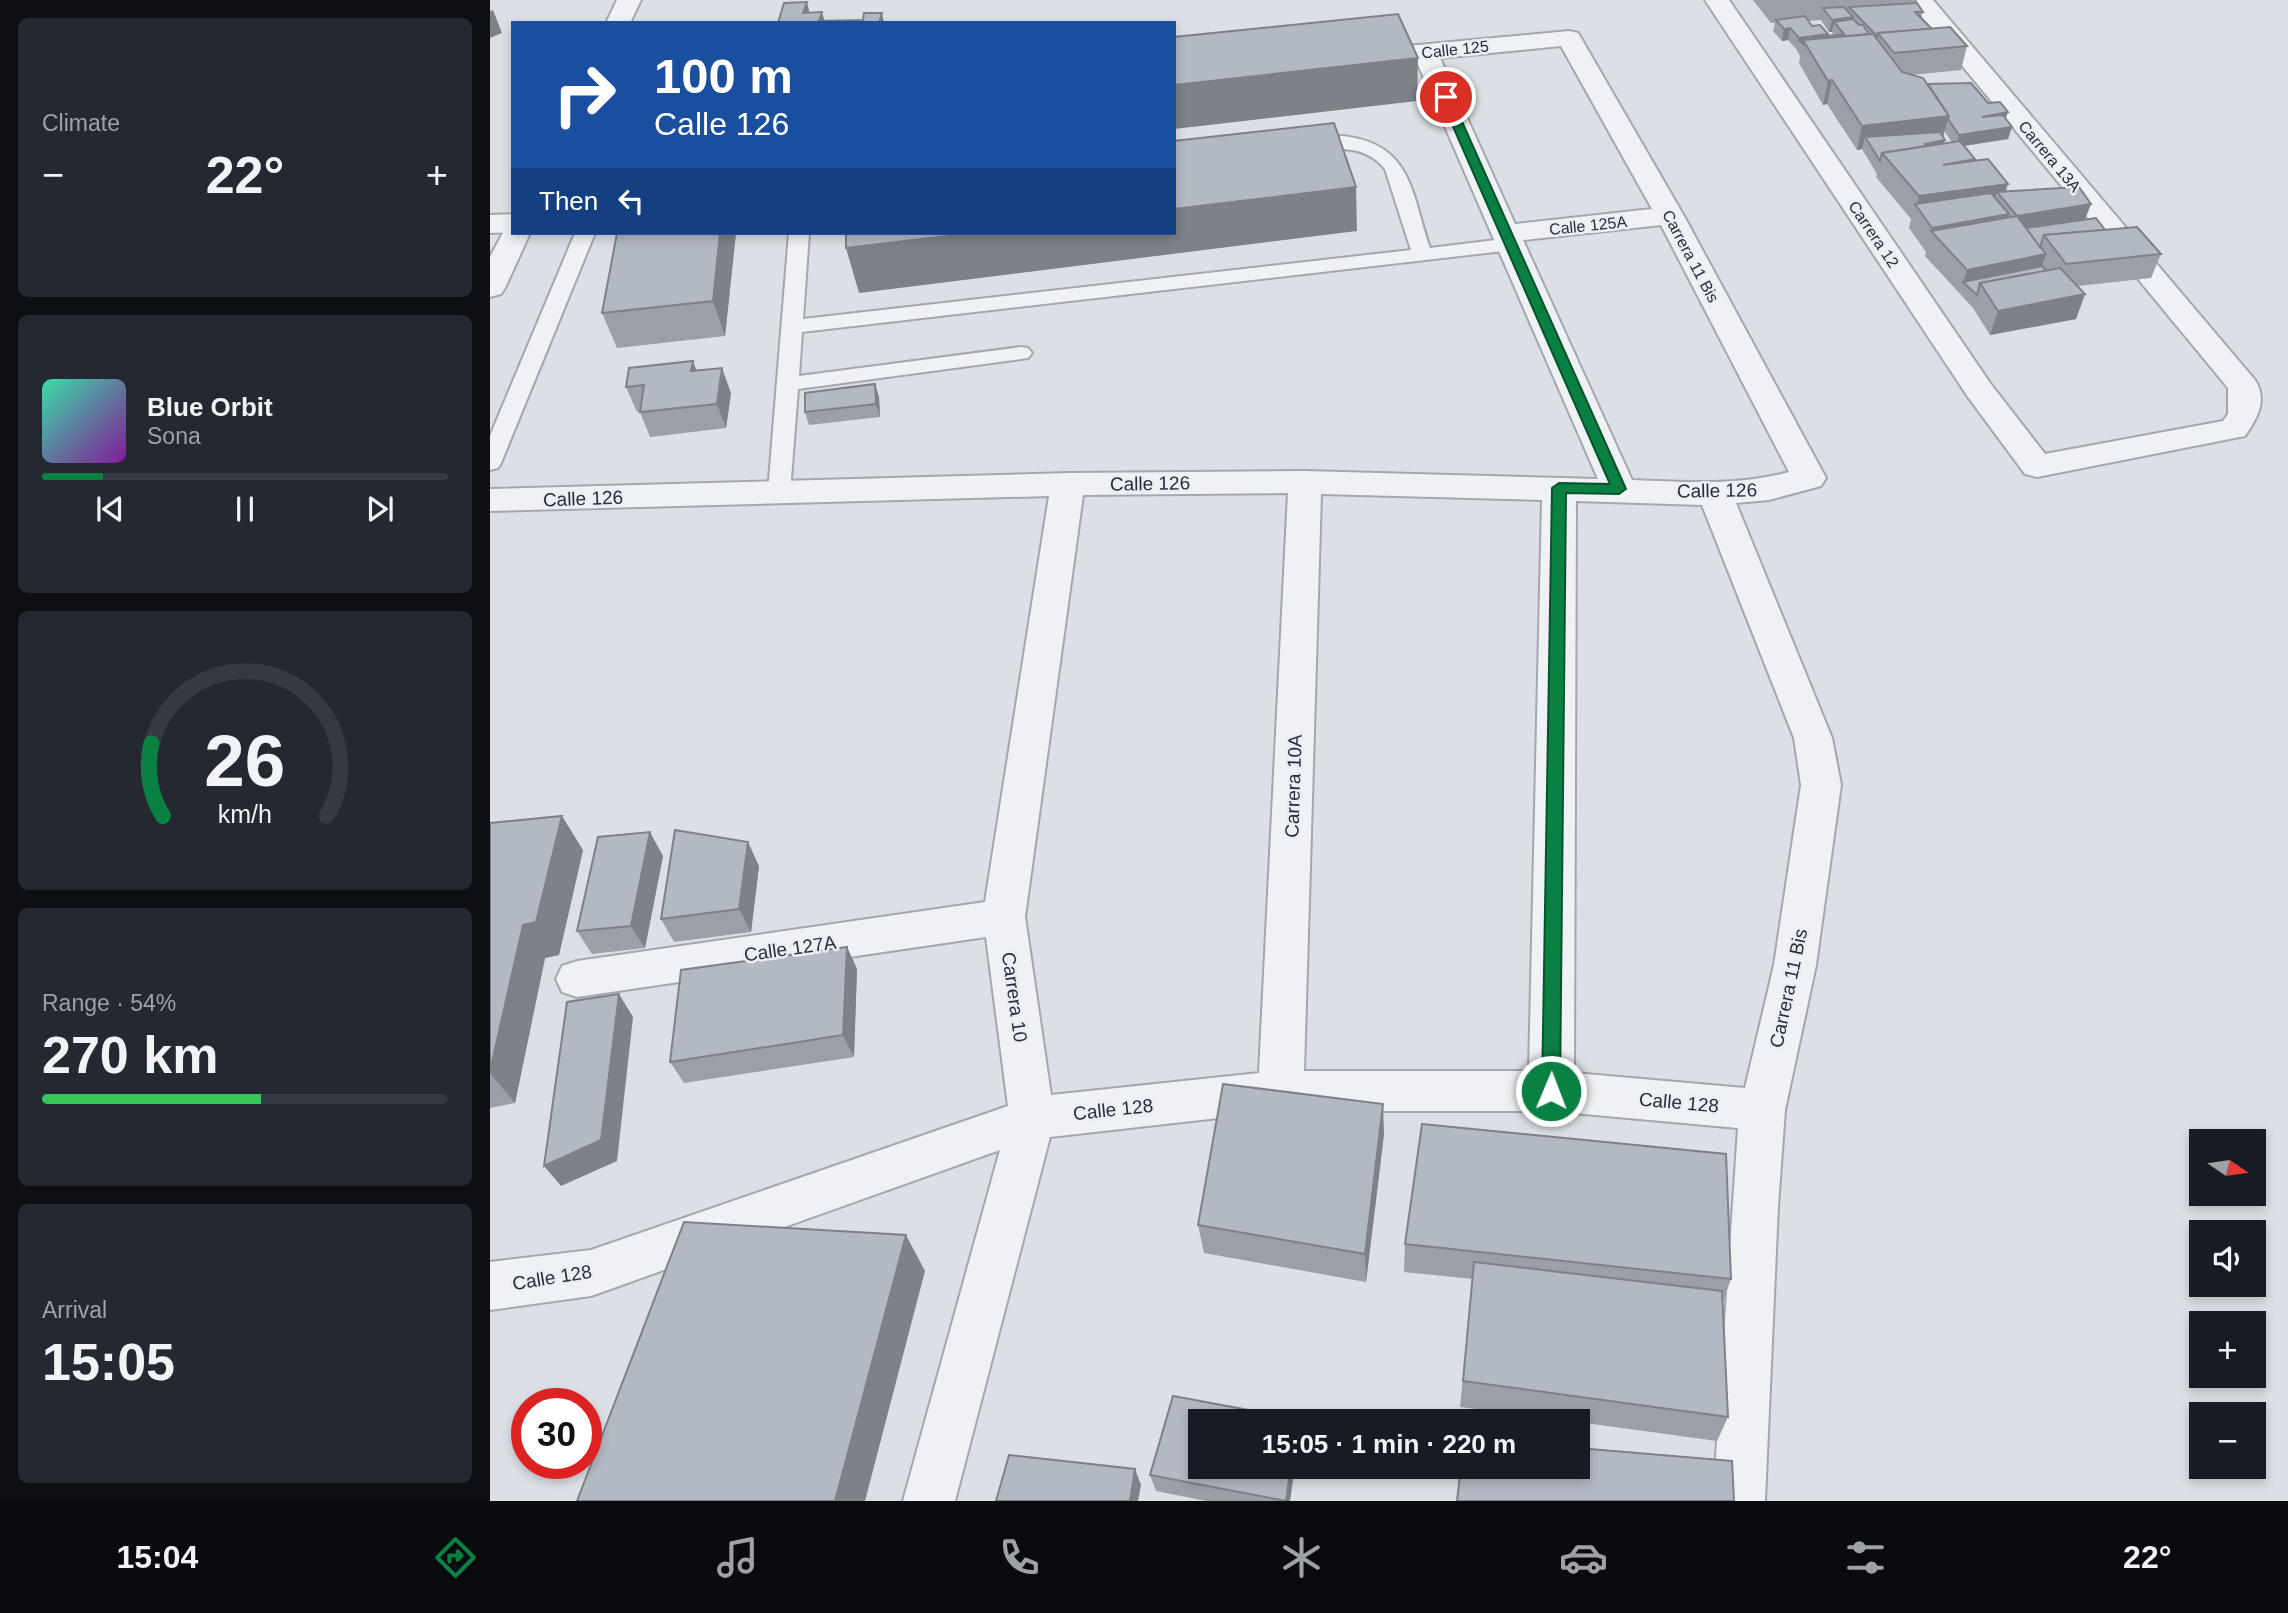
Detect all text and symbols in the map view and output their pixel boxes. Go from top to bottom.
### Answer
street label: Calle 125 [1421,38,1490,61]
icon: right [539,49,630,140]
text: 100 m [654,49,793,103]
pin [1416,67,1476,127]
icon: arrive [1427,78,1465,116]
text: Calle 126 [654,106,789,142]
text: Climate [42,110,120,136]
street label: Carrera 13A [2015,117,2084,195]
text: 22° [206,146,284,204]
text: − [42,154,64,196]
text: + [426,154,448,196]
icon: left [612,182,650,220]
text: Then [539,186,598,216]
street label: Carrera 12 [1845,198,1902,271]
street label: Carrera 11 Bis [1659,207,1722,305]
street label: Calle 125A [1548,213,1628,238]
text: Blue Orbit [147,392,273,422]
text: Sona [147,423,201,449]
street label: Calle 126 [1110,472,1190,495]
street label: Calle 126 [1677,479,1757,502]
street label: Calle 126 [543,487,624,510]
icon: previous [91,490,129,528]
icon: pause [226,490,264,528]
icon: next [361,490,399,528]
text: 26 [205,721,285,802]
street label: Carrera 10A [1281,734,1306,838]
text: km/h [218,800,272,828]
street label: Carrera 11 Bis [1766,927,1811,1050]
street label: Calle 127A [743,932,838,965]
street label: Carrera 10 [998,951,1031,1044]
text: Range · 54% [42,990,176,1016]
text: 270 km [42,1026,218,1084]
position arrow [1514,1054,1588,1128]
street label: Calle 128 [1638,1089,1720,1116]
street label: Calle 128 [1072,1095,1154,1124]
north arrow [2189,1129,2266,1206]
map controls [2189,1129,2266,1479]
button: sound [2189,1220,2266,1297]
street label: Calle 128 [511,1261,593,1294]
text: Arrival [42,1297,107,1323]
button: + [2189,1311,2266,1388]
text: 15:05 [42,1333,175,1391]
speed limit sign: 30 [511,1388,602,1479]
button: − [2189,1402,2266,1479]
text: 15:05 · 1 min · 220 m [1262,1429,1516,1459]
icon: directions [431,1533,480,1582]
icon: music [713,1533,762,1582]
icon: phone [995,1533,1044,1582]
icon: climate [1277,1533,1326,1582]
icon: car [1559,1533,1608,1582]
icon: filters [1841,1533,1890,1582]
text: 15:04 [116,1539,198,1575]
text: 22° [2123,1539,2172,1575]

